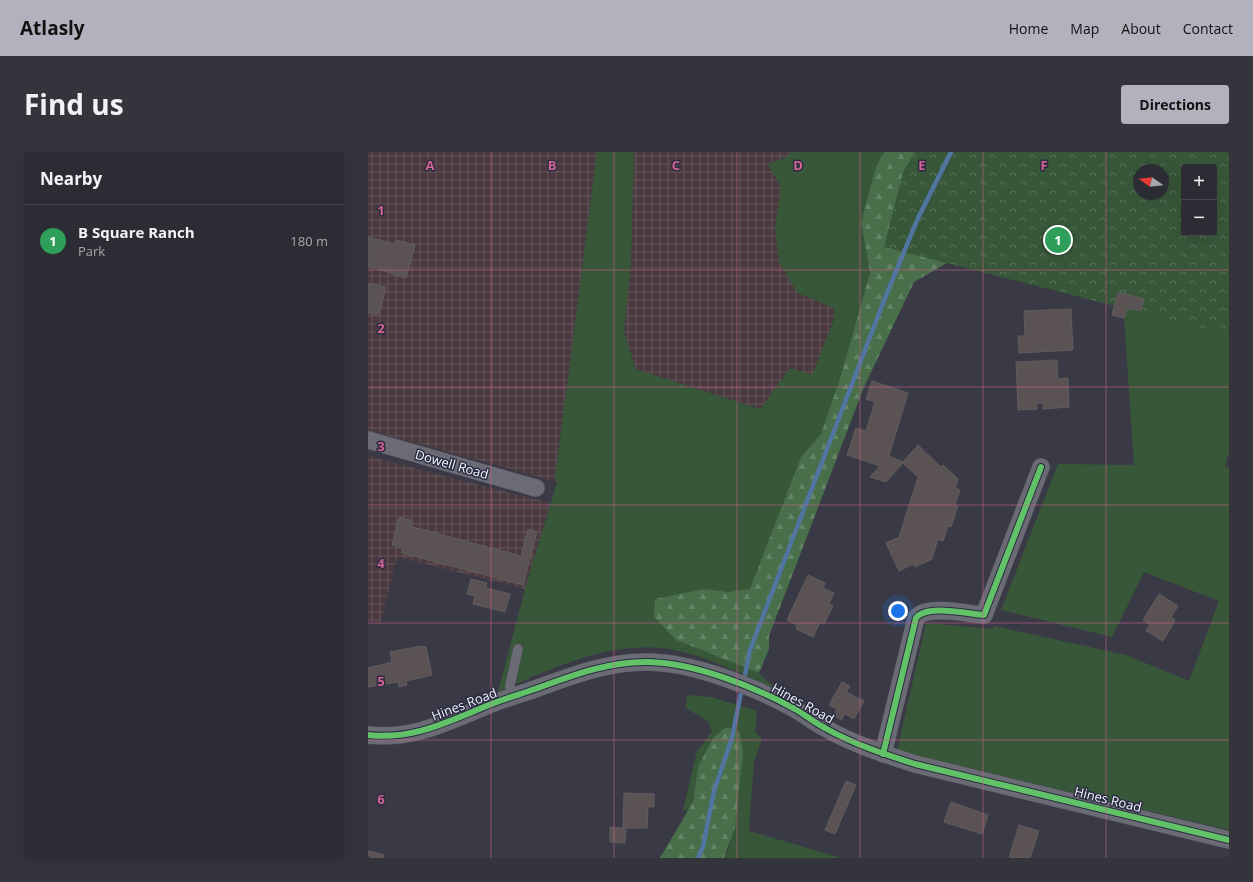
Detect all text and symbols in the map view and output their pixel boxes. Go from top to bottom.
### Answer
text: Atlasly [20,15,85,41]
text: Home [1009,19,1048,38]
text: Map [1070,19,1099,38]
text: About [1121,19,1161,38]
text: Contact [1183,19,1233,38]
text: Find us [24,85,124,123]
button: Directions [1121,85,1229,124]
text: A [426,156,435,174]
text: B [548,156,557,174]
text: C [672,156,680,174]
text: D [793,156,803,174]
text: E [918,156,926,174]
text: F [1040,156,1048,174]
north arrow [1133,164,1169,200]
map controls [1181,164,1217,236]
button: + [1181,164,1217,200]
text: Nearby [40,167,102,190]
button: − [1181,200,1217,236]
text: 1 [377,201,385,219]
text: B Square Ranch [78,222,195,242]
pin: 1 [1045,225,1071,255]
text: 1 [49,232,57,250]
text: 180 m [290,232,328,250]
text: Park [78,242,105,260]
text: 2 [377,319,385,337]
text: 3 [377,437,385,455]
street label: Dowell Road [413,445,491,483]
text: 4 [377,554,385,572]
your location [888,601,908,621]
text: 5 [377,672,385,690]
street label: Hines Road [769,678,837,728]
street label: Hines Road [429,683,499,725]
street label: Hines Road [1072,782,1144,816]
text: 6 [377,790,385,808]

